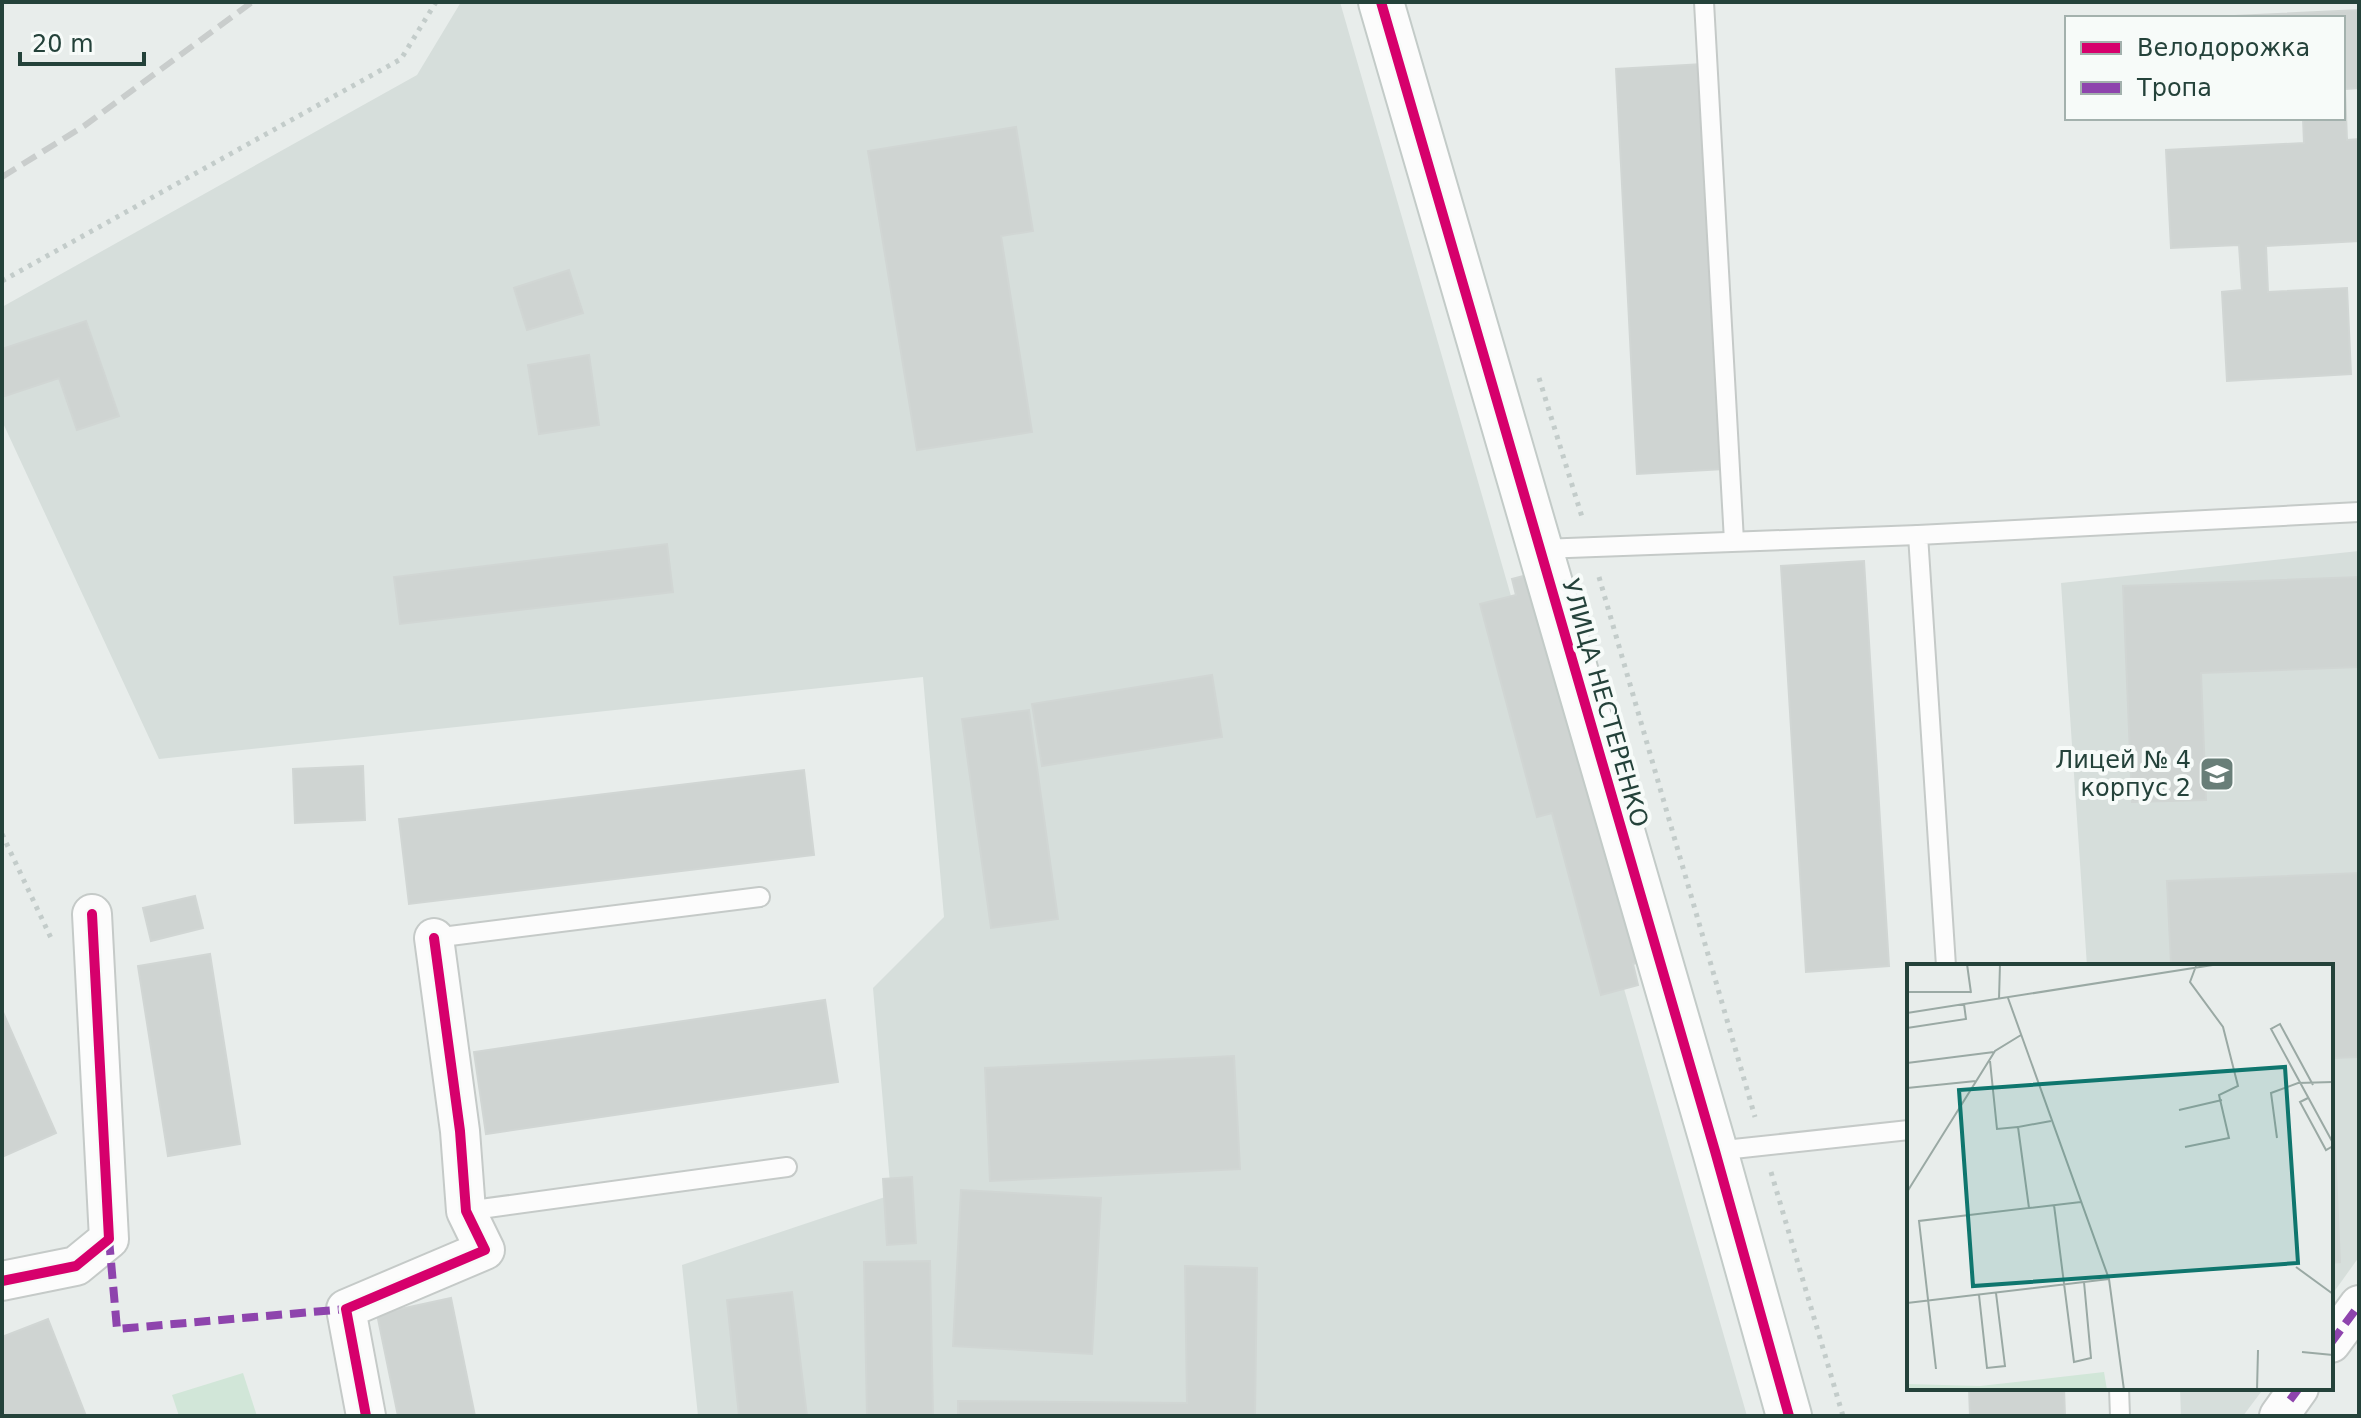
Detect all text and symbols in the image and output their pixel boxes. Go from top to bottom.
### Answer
scale bar [20,16,144,66]
legend [2065,16,2345,120]
text: 20 m [32,30,94,58]
text: Велодорожка [2137,34,2310,62]
text: Тропа [2136,74,2212,102]
street label: УЛИЦА НЕСТЕРЕНКО [1556,576,1654,830]
place label: Лицей № 4 корпус 2 [2055,746,2191,802]
school or university icon: Лицей № 4 корпус 2 [2198,755,2236,793]
inset map [1907,964,2333,1390]

